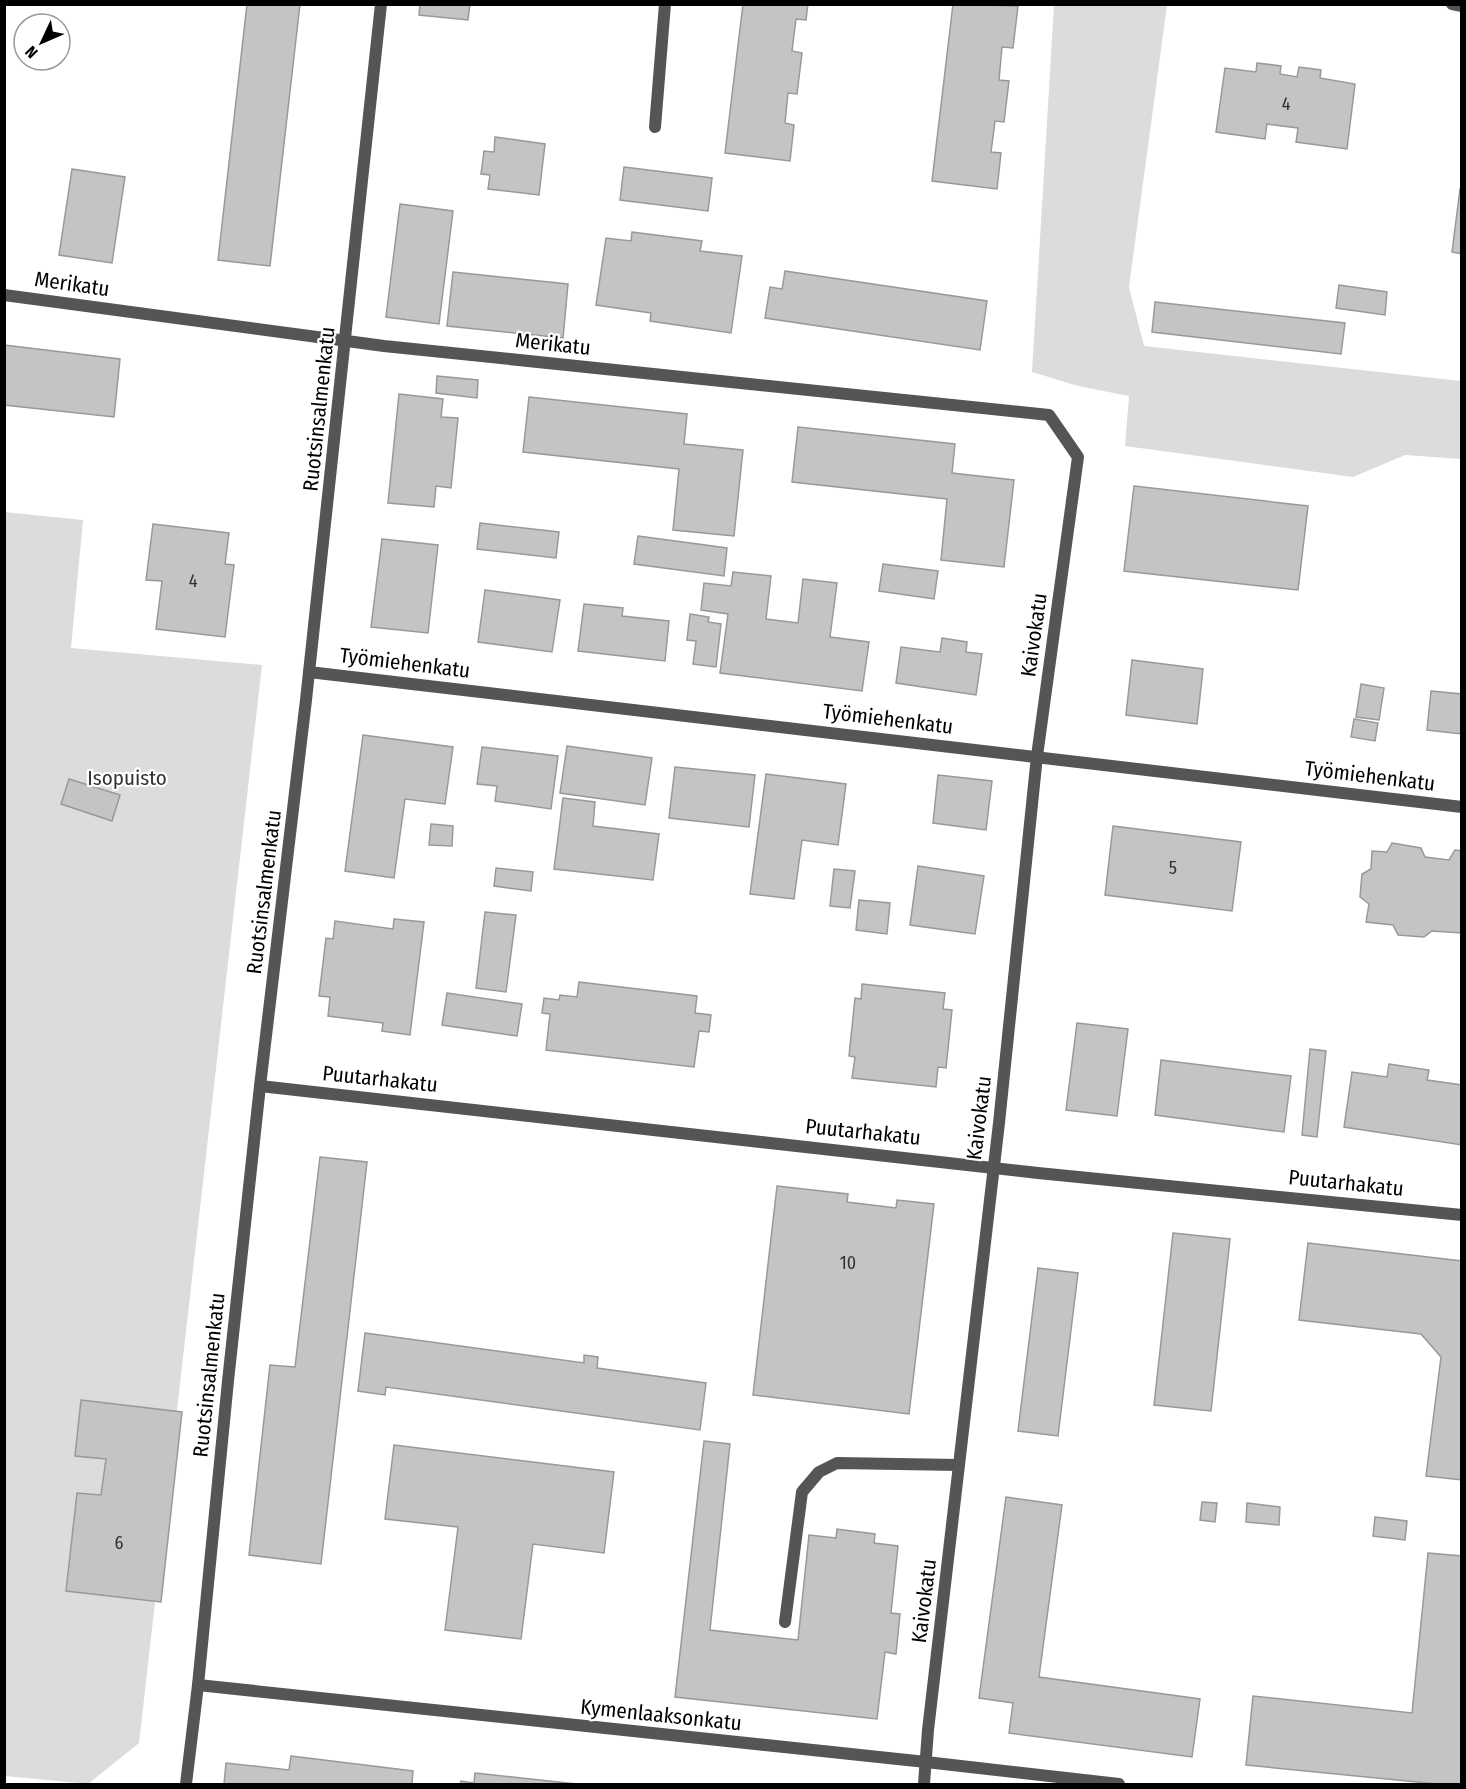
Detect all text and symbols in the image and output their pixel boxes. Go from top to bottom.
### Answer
north arrow [12,12,72,72]
text: N [21,42,42,62]
house number: 4 [1282,93,1291,115]
street label: Merikatu [33,266,111,302]
street label: Ruotsinsalmenkatu [297,325,341,493]
street label: Merikatu [514,327,592,361]
house number: 4 [189,570,198,592]
street label: Kaivokatu [1015,591,1053,679]
street label: Työmiehenkatu [338,642,472,684]
street label: Työmiehenkatu [821,698,955,740]
street label: Työmiehenkatu [1303,755,1437,797]
park label: Isopuisto [87,765,167,791]
street label: Ruotsinsalmenkatu [241,808,287,976]
house number: 5 [1169,857,1177,879]
street label: Puutarhakatu [321,1060,439,1098]
street label: Kaivokatu [961,1074,997,1162]
street label: Puutarhakatu [804,1113,922,1151]
street label: Puutarhakatu [1287,1164,1405,1202]
house number: 10 [840,1252,856,1274]
street label: Ruotsinsalmenkatu [187,1291,231,1459]
house number: 6 [115,1532,124,1554]
street label: Kaivokatu [906,1557,942,1645]
street label: Kymenlaaksonkatu [579,1694,743,1736]

